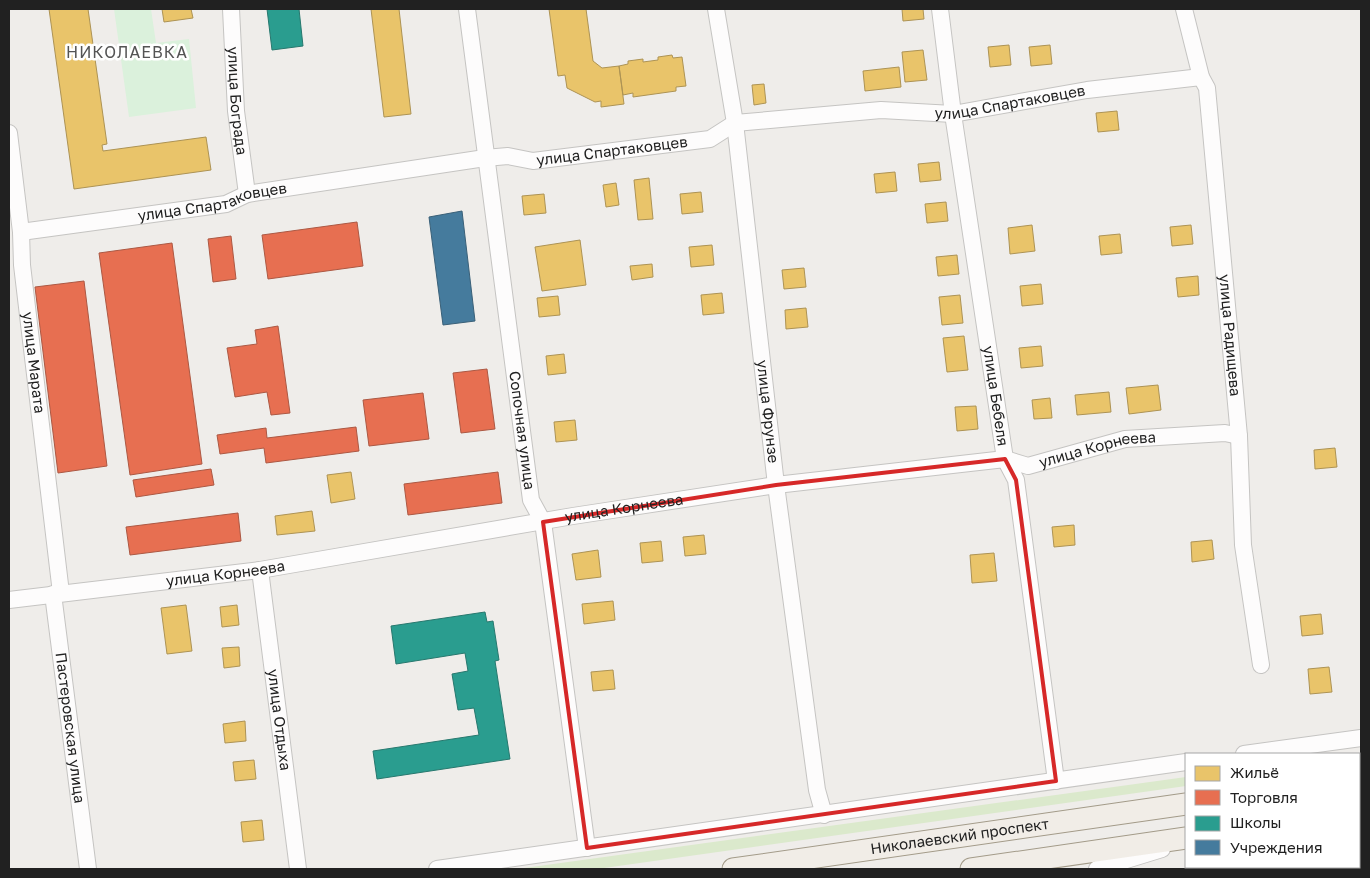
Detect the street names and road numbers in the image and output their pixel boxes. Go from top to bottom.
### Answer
street label: улица Бограда [225,46,252,156]
street label: улица Спартаковцев [934,81,1086,122]
street label: улица Спартаковцев [535,132,689,169]
street label: улица Спартаковцев [136,178,288,224]
street label: улица Радищева [1216,273,1245,397]
street label: улица Марата [20,311,50,414]
street label: улица Бебеля [980,344,1013,447]
street label: улица Фрунзе [754,359,783,464]
street label: Сопочная улица [506,370,540,491]
street label: улица Корнеева [1037,427,1156,471]
street label: улица Корнеева [563,489,684,525]
street label: улица Корнеева [165,556,286,589]
street label: Пастеровская улица [52,651,90,804]
street label: улица Отдыха [265,668,295,772]
street label: Николаевский проспект [869,814,1051,857]

